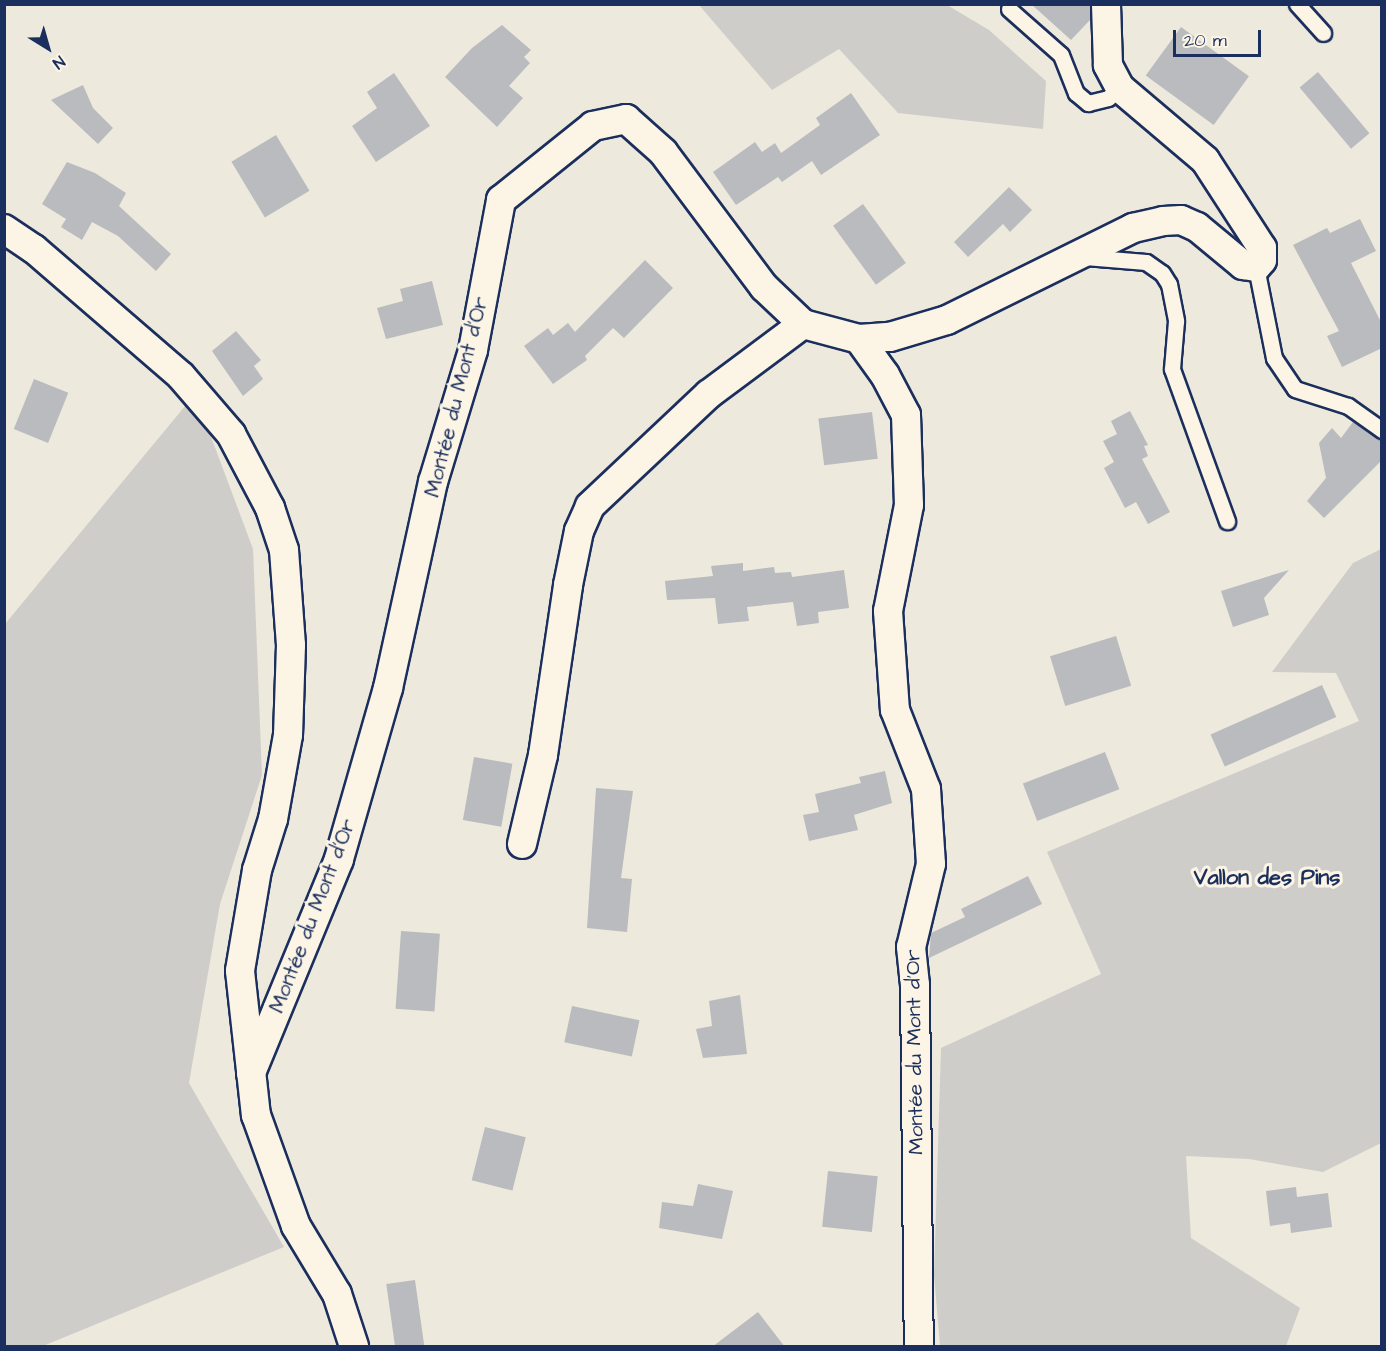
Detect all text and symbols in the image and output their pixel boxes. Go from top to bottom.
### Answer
north arrow [18,18,78,78]
scale bar [1176,18,1264,56]
text: 20 m [1184,28,1227,53]
text: N [48,51,69,74]
street label: Montée du Mont d'Or [420,294,494,500]
street label: Montée du Mont d'Or [264,816,362,1016]
district label: Vallon des Pins [1194,865,1340,891]
street label: Montée du Mont d'Or [901,949,929,1155]

